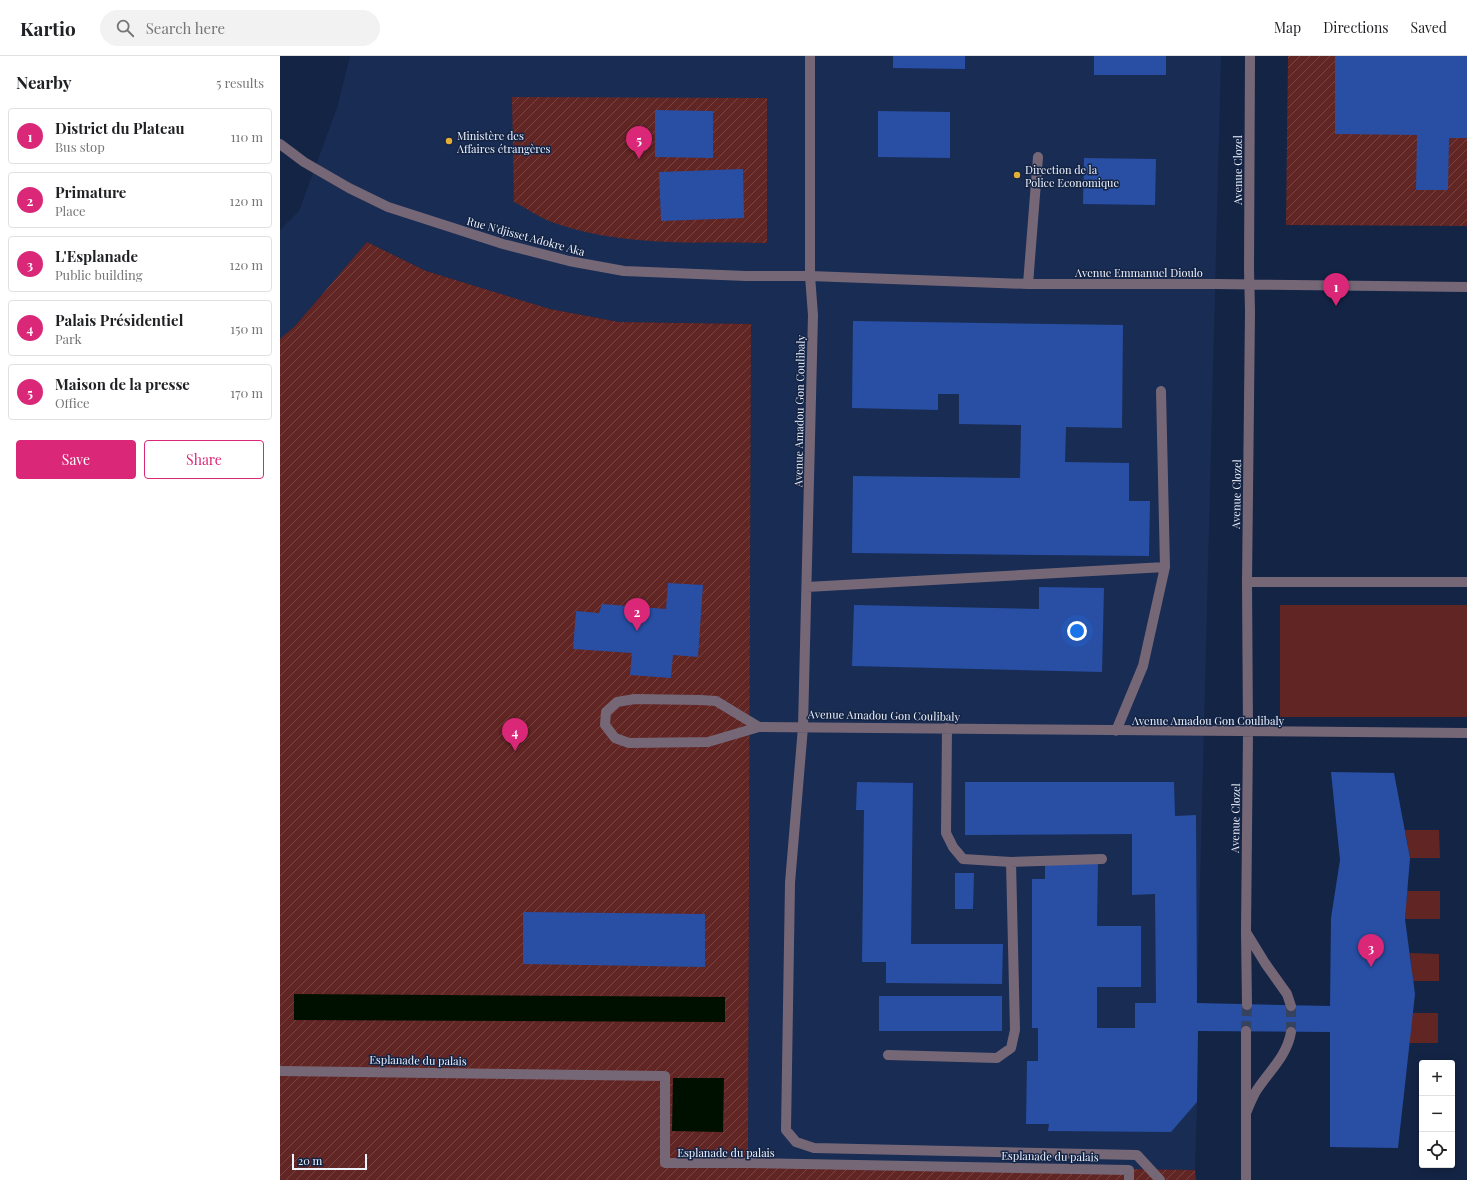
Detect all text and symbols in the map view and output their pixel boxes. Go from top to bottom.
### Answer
search box [100,10,380,46]
text: Kartio [20,15,76,41]
icon: search [114,17,136,39]
text: Search here [146,18,225,38]
text: Map [1274,18,1301,37]
text: Directions [1323,18,1389,37]
text: Saved [1411,18,1447,37]
text: Nearby [16,71,71,93]
text: 5 results [216,74,264,91]
text: District du Plateau [55,118,185,138]
pin: 5 [626,126,652,159]
text: 1 [28,128,32,145]
text: 110 m [231,128,263,145]
place label: Ministère des Affaires étrangères [456,128,551,156]
street label: Avenue Clozel [1230,135,1245,206]
marker: Ministère des Affaires étrangères [444,136,454,146]
text: Bus stop [55,138,105,155]
place label: Direction de la Police Economique [1025,162,1119,190]
marker: Direction de la Police Economique [1012,170,1022,180]
text: Primature [55,182,126,202]
text: 2 [27,192,33,209]
text: 120 m [229,192,263,209]
text: Place [55,202,86,219]
street label: Rue N'djisset Adokre Aka [465,213,587,259]
text: L'Esplanade [55,246,138,266]
text: 3 [27,256,33,273]
text: 120 m [229,256,263,273]
street label: Avenue Emmanuel Dioulo [1074,265,1203,280]
text: Public building [55,266,143,283]
pin: 1 [1323,273,1349,306]
text: Palais Présidentiel [55,310,183,330]
text: 4 [27,320,33,337]
text: 150 m [230,320,263,337]
text: Park [55,330,82,347]
street label: Avenue Amadou Gon Coulibaly [790,334,808,488]
text: Maison de la presse [55,374,190,394]
text: 5 [27,384,33,401]
text: 170 m [230,384,263,401]
text: Office [55,394,90,411]
button: Save [16,440,136,479]
button: Share [144,440,264,479]
street label: Avenue Clozel [1228,459,1244,530]
pin: 2 [624,598,650,631]
your location [1067,621,1087,641]
street label: Avenue Amadou Gon Coulibaly [807,706,961,724]
street label: Avenue Amadou Gon Coulibaly [1131,713,1285,728]
pin: 4 [502,718,528,751]
street label: Avenue Clozel [1227,783,1243,854]
pin: 3 [1358,934,1384,967]
street label: Esplanade du palais [369,1052,467,1068]
map controls [1419,1060,1455,1168]
button: + [1419,1060,1455,1096]
button: − [1419,1096,1455,1132]
button: locate [1419,1132,1455,1168]
street label: Esplanade du palais [677,1145,775,1160]
street label: Esplanade du palais [1001,1148,1099,1164]
scale bar [292,1152,367,1171]
text: 20 m [298,1153,322,1168]

